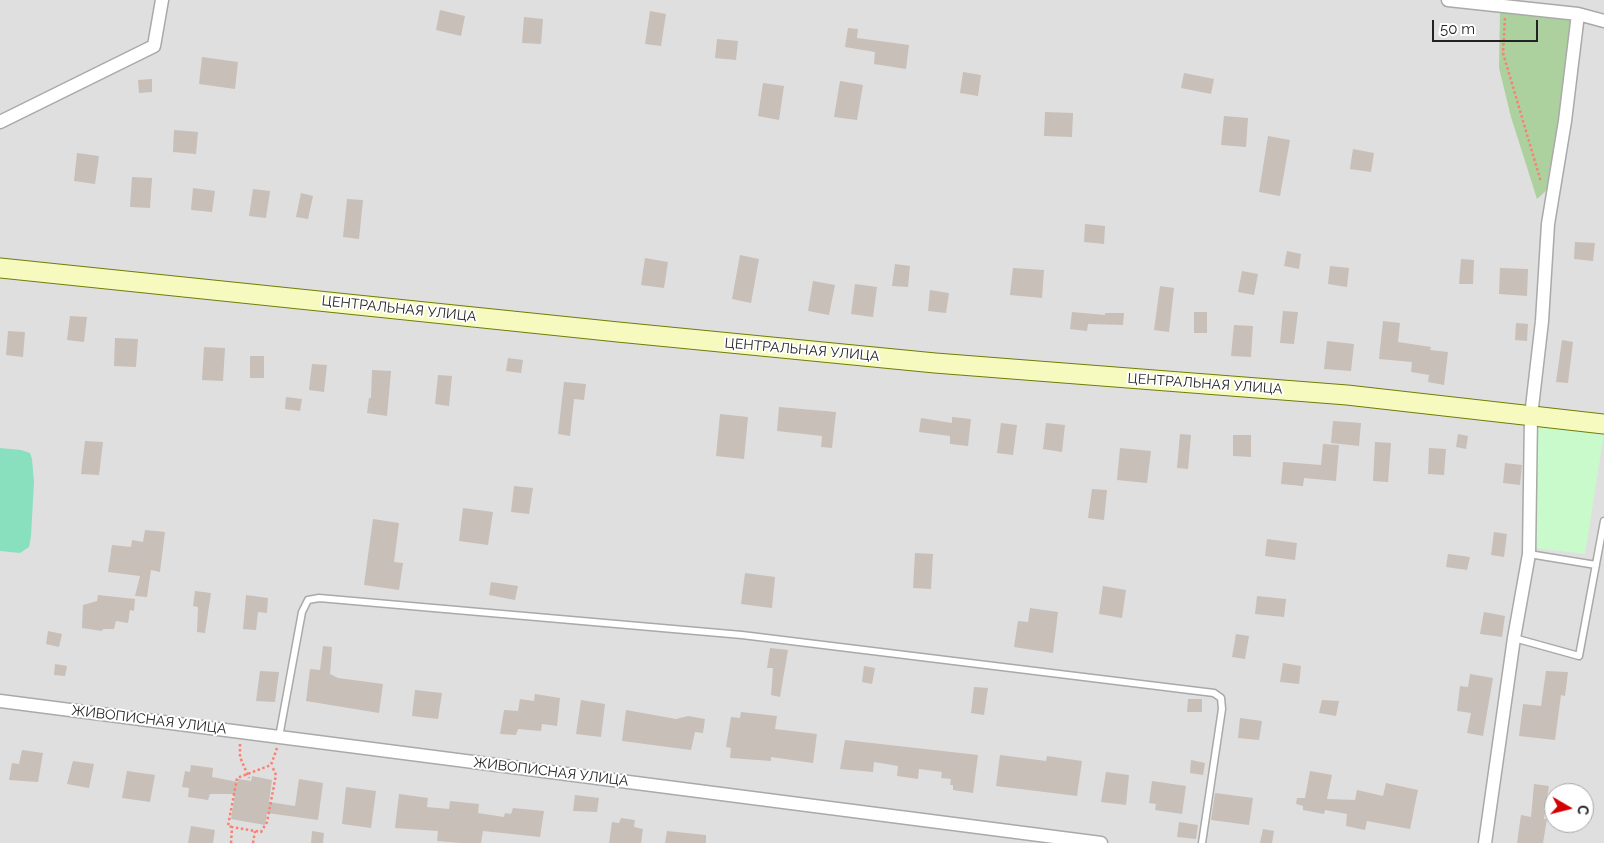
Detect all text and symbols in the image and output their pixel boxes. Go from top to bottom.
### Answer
scale bar [1434,10,1540,42]
text: 50 m [1440,20,1475,38]
street label: ЦЕНТРАЛЬНАЯ УЛИЦА [321,293,477,325]
street label: ЦЕНТРАЛЬНАЯ УЛИЦА [724,335,880,365]
street label: ЦЕНТРАЛЬНАЯ УЛИЦА [1127,370,1283,398]
street label: ЖИВОПИСНАЯ УЛИЦА [71,702,227,738]
street label: ЖИВОПИСНАЯ УЛИЦА [473,754,629,790]
north arrow [1544,783,1594,833]
text: С [1574,804,1591,816]

